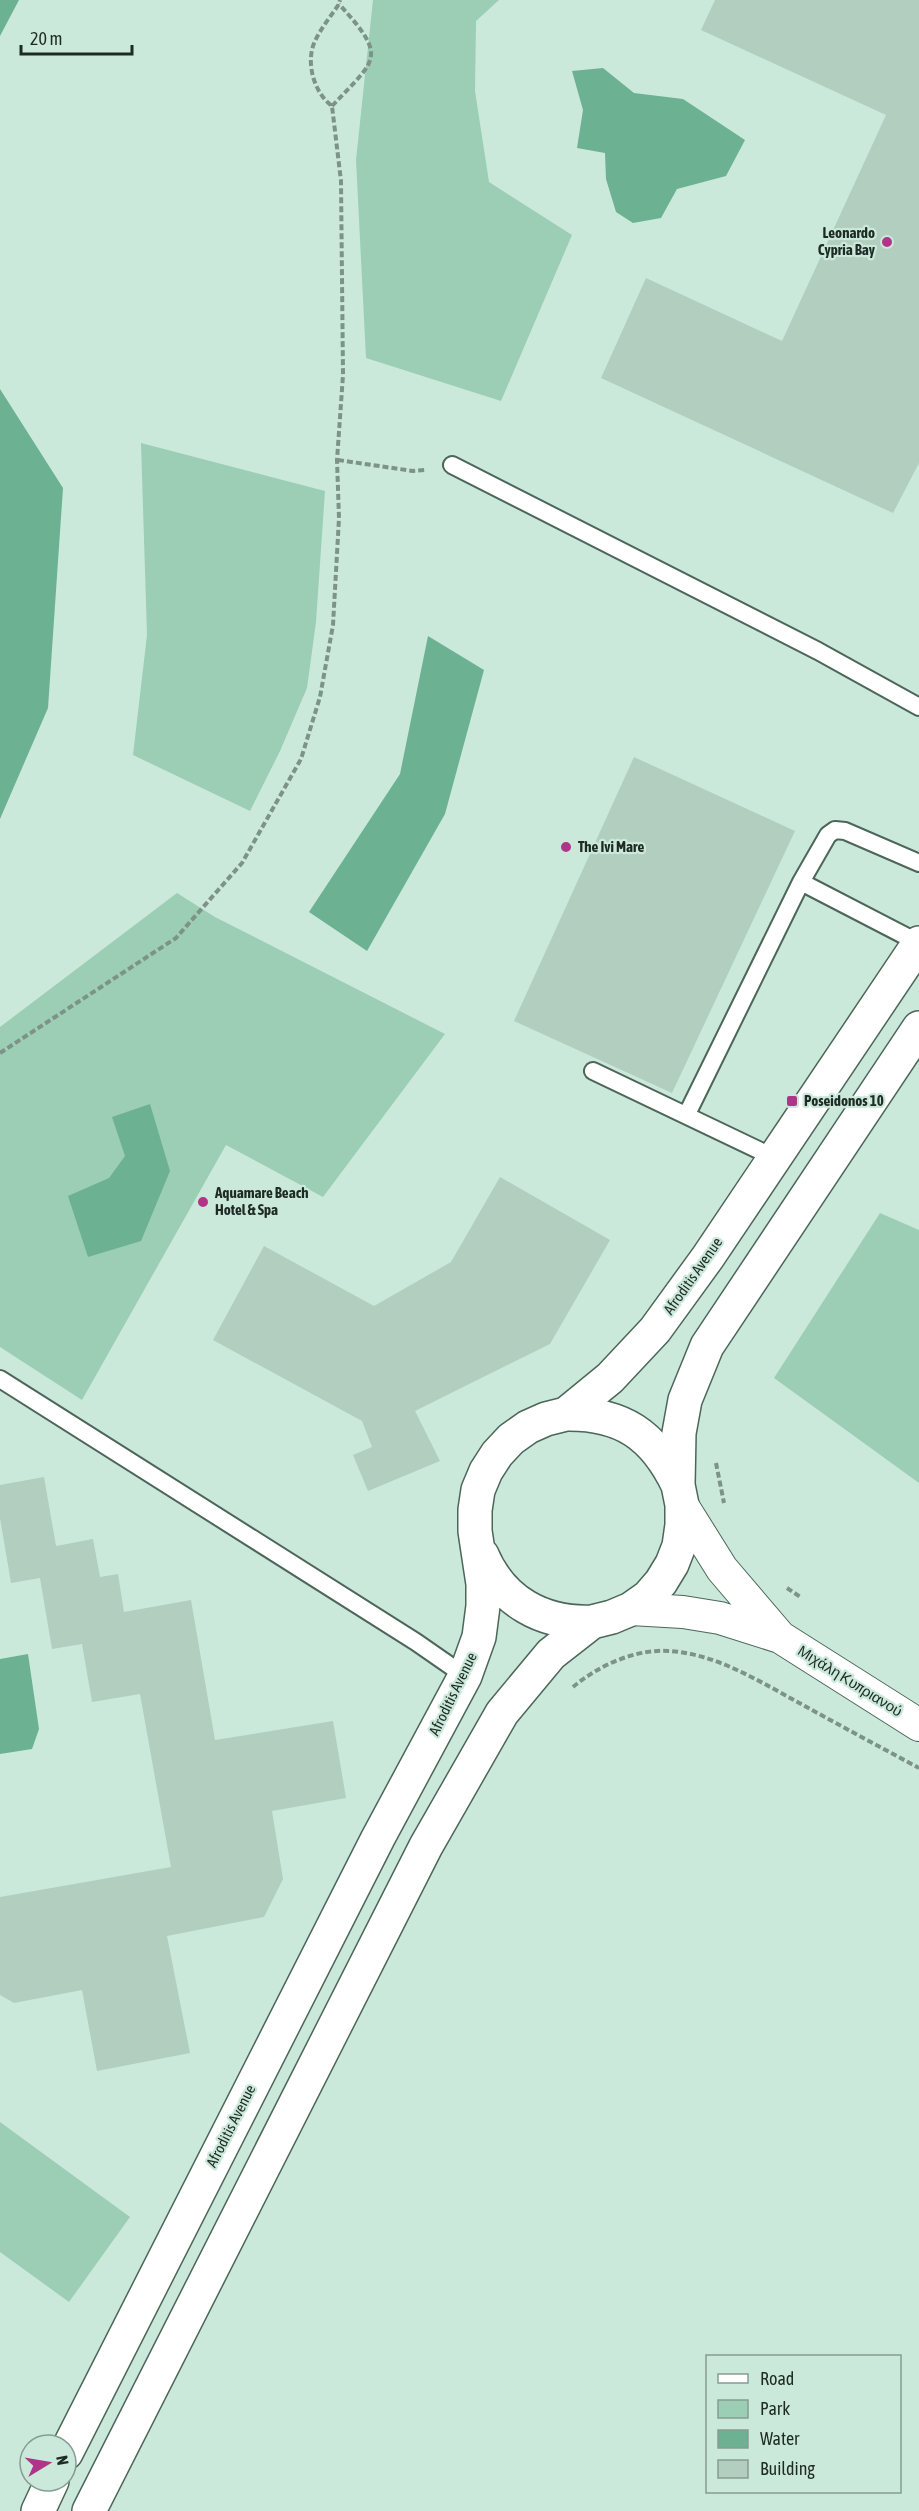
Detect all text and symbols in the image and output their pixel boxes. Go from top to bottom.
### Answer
scale bar [21,18,132,56]
text: 20 m [30,28,62,49]
place label: Leonardo Cypria Bay [818,224,876,258]
marker: Leonardo Cypria Bay [880,235,894,249]
place label: The Ivi Mare [578,838,644,855]
marker: The Ivi Mare [559,840,573,854]
place label: Poseidonos 10 [804,1092,884,1109]
marker: Poseidonos 10 [785,1094,799,1108]
place label: Aquamare Beach Hotel & Spa [214,1184,308,1218]
marker: Aquamare Beach Hotel & Spa [196,1195,210,1209]
street label: Afroditis Avenue [660,1234,726,1318]
street label: Μιχάλη Κυπριανού [795,1642,906,1720]
street label: Afroditis Avenue [425,1649,480,1738]
street label: Afroditis Avenue [203,2082,259,2170]
legend [706,2355,901,2493]
text: Road [760,2368,794,2389]
text: Park [760,2398,790,2419]
text: Water [760,2428,800,2449]
north arrow [18,2433,78,2493]
text: N [53,2454,72,2466]
text: Building [760,2458,815,2479]

